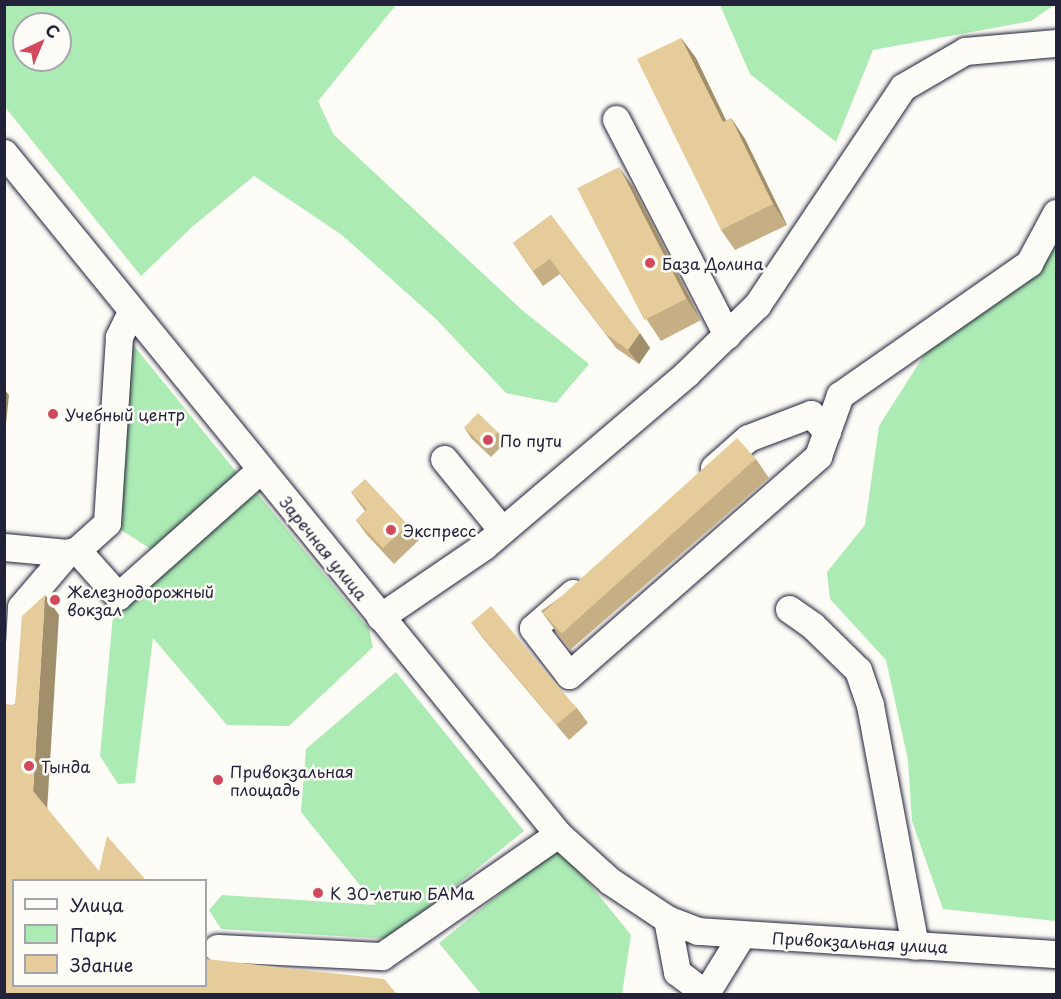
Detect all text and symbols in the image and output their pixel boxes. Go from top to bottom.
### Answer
north arrow [12,12,72,72]
text: С [40,18,66,43]
place label: База Долина [662,253,764,273]
marker: База Долина [643,256,657,270]
place label: Учебный центр [65,404,186,424]
marker: Учебный центр [46,407,60,421]
place label: По пути [500,430,562,450]
marker: По пути [481,433,495,447]
street label: Заречная улица [276,492,372,604]
place label: Экспресс [403,520,476,540]
marker: Экспресс [384,523,398,537]
place label: Железнодорожный вокзал [67,581,214,619]
marker: Железнодорожный вокзал [48,593,62,607]
place label: Тында [41,756,90,776]
marker: Тында [22,759,36,773]
place label: Привокзальная площадь [230,761,354,799]
marker: Привокзальная площадь [211,773,225,787]
legend [12,879,207,987]
place label: К 30-летию БАМа [330,883,474,903]
marker: К 30-летию БАМа [311,886,325,900]
text: Улица [70,891,124,918]
text: Парк [70,921,116,948]
street label: Привокзальная улица [771,928,949,956]
text: Здание [70,951,133,978]

